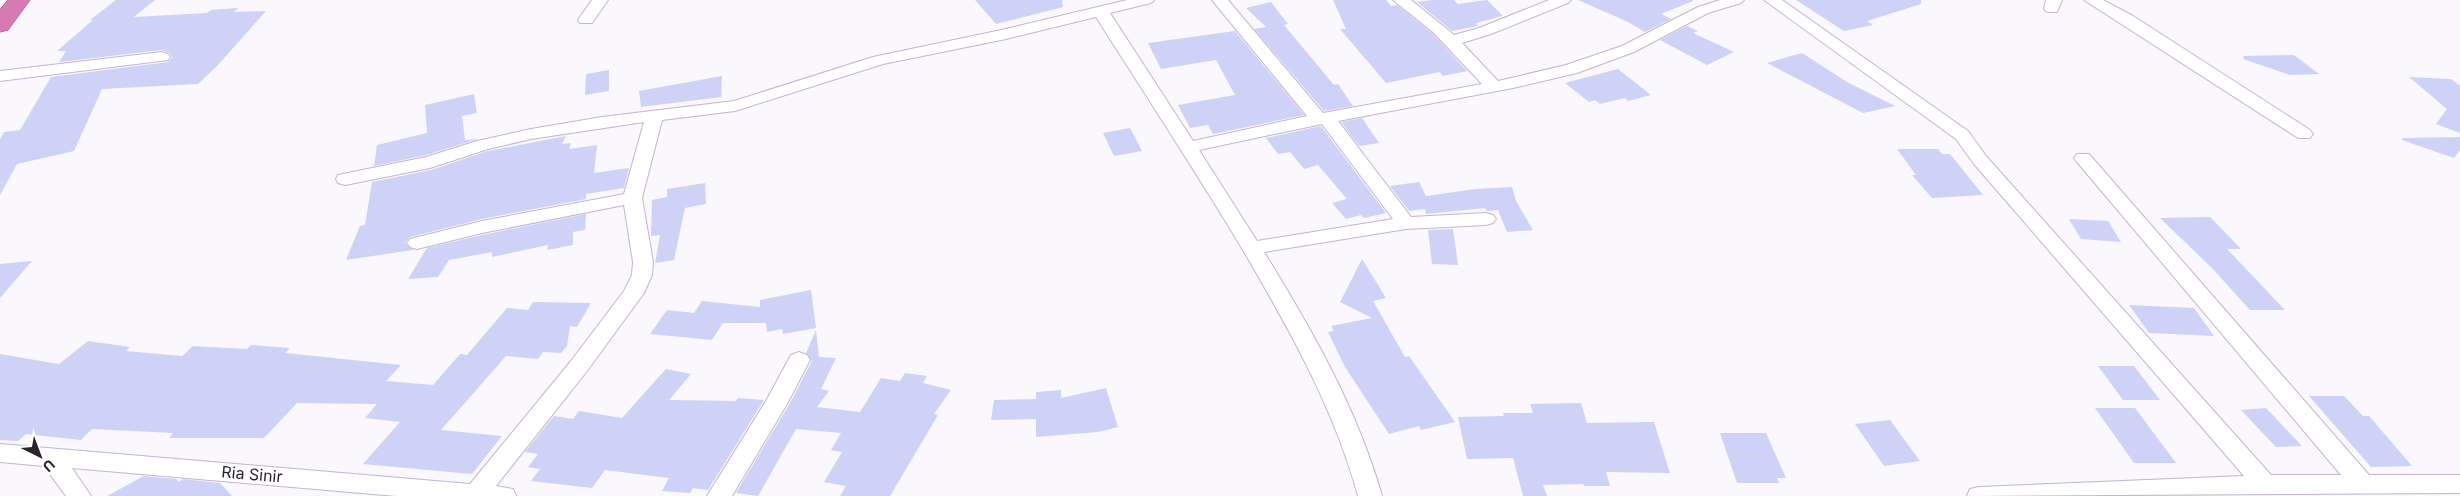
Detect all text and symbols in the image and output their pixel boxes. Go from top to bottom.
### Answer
north arrow [15,431,65,481]
text: U [40,456,59,476]
street label: Ria Sinir [221,461,283,487]

